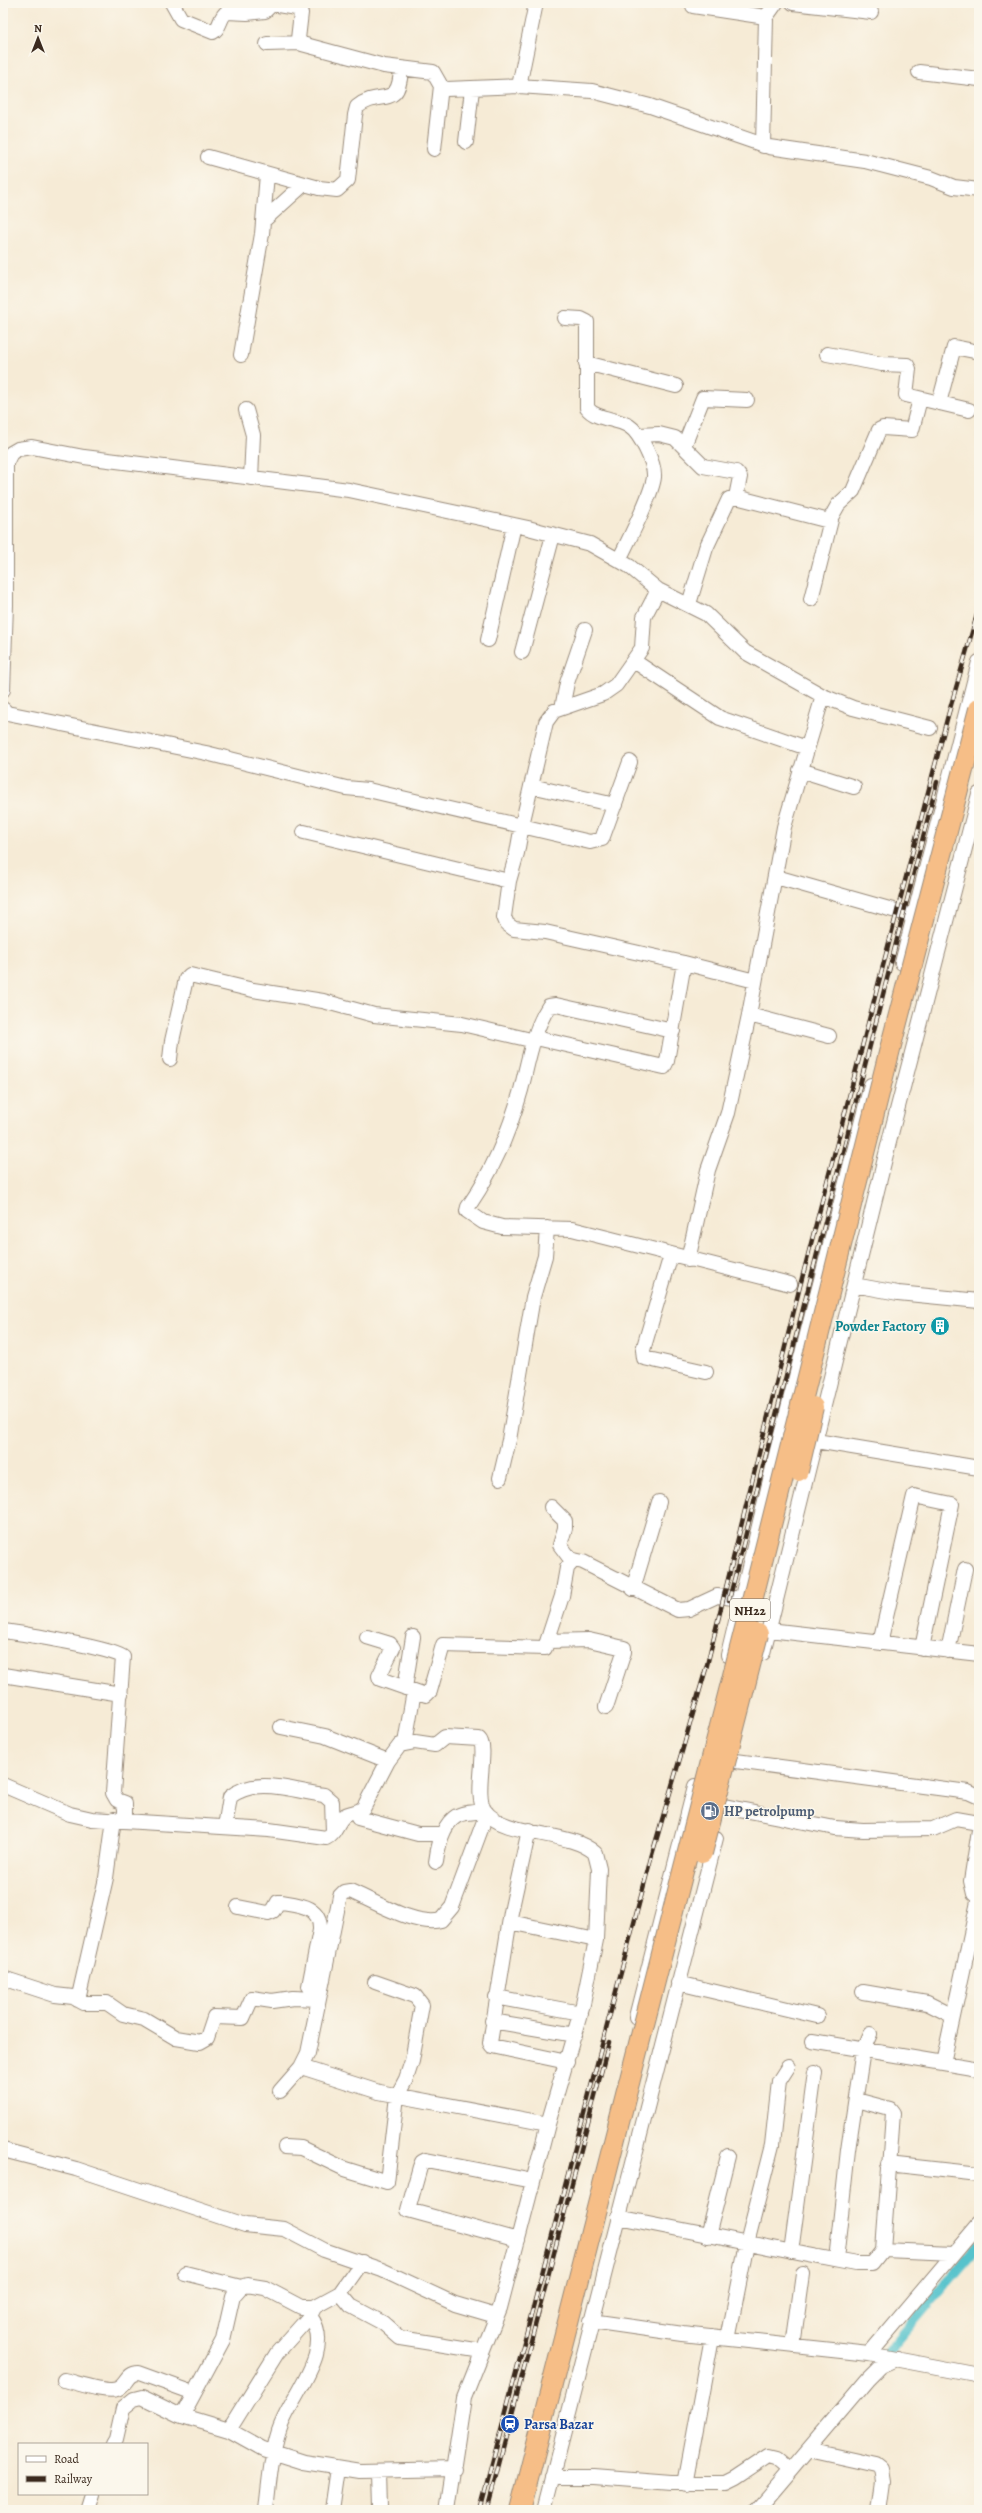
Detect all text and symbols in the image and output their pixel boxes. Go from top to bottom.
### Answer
north arrow [18,18,58,58]
text: N [34,21,42,36]
building icon: Powder Factory [929,1315,951,1337]
place label: Powder Factory [835,1317,926,1336]
road number: NH22 [730,1599,770,1621]
fuel station icon: HP petrolpump [699,1800,721,1822]
place label: HP petrolpump [724,1802,815,1821]
station icon: Parsa Bazar [499,2413,521,2435]
place label: Parsa Bazar [524,2415,594,2434]
legend [18,2443,148,2495]
text: Road [54,2451,80,2467]
text: Railway [54,2471,93,2487]

